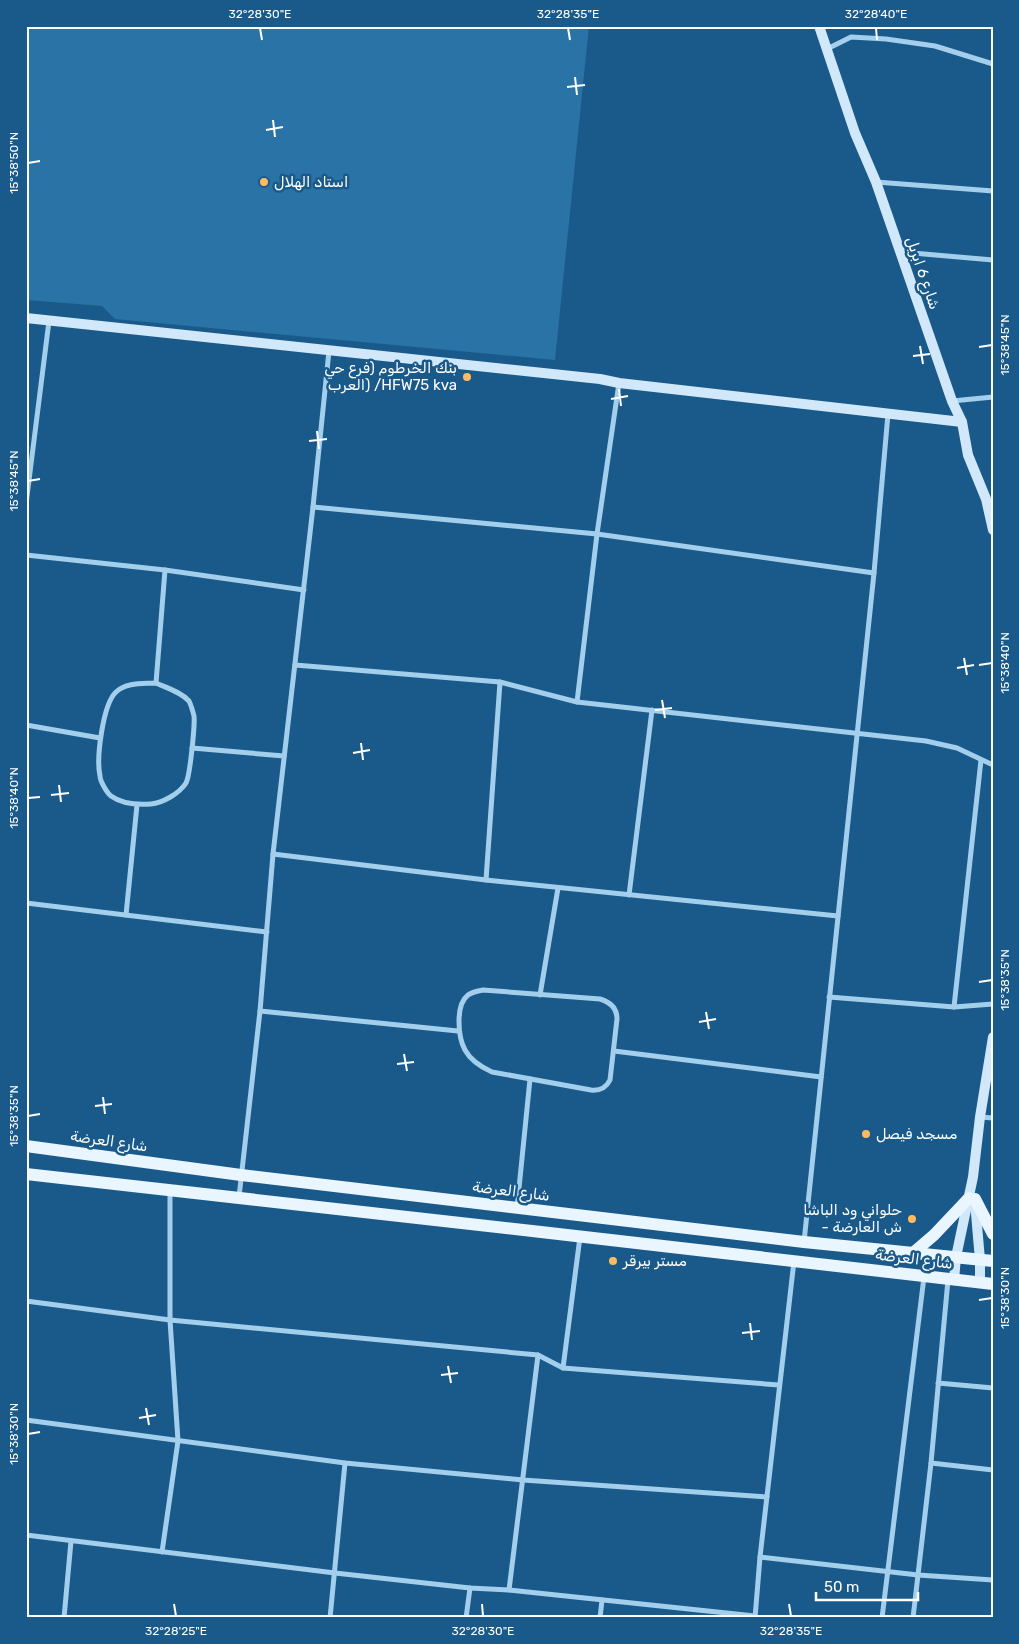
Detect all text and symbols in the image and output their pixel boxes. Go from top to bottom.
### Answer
text: 32°28'30"E [229,7,291,21]
text: 32°28'35"E [537,7,599,21]
text: 32°28'40"E [845,7,907,21]
text: 15°38'50"N [7,132,21,194]
place label: استاد الهلال [274,173,348,191]
marker: استاد الهلال [258,176,270,188]
street label: شارع 6 ابريل [900,234,944,312]
text: 15°38'45"N [998,314,1012,376]
place label: بنك الخرطوم (فرع حي العرب) /HFW75 kva [324,359,457,394]
marker: بنك الخرطوم (فرع حي العرب) /HFW75 kva [461,371,473,383]
text: 15°38'45"N [7,450,21,512]
text: 15°38'40"N [998,632,1012,694]
text: 15°38'40"N [7,767,21,829]
text: 15°38'35"N [998,949,1012,1011]
text: 15°38'35"N [7,1085,21,1147]
place label: مسجد فيصل [876,1125,957,1143]
street label: شارع العرضة [69,1127,149,1157]
marker: مسجد فيصل [860,1128,872,1140]
street label: شارع العرضة [471,1177,551,1207]
place label: حلواني ود الباشا - ش العارضة [803,1201,902,1236]
marker: حلواني ود الباشا - ش العارضة [906,1213,918,1225]
street label: شارع العرضة [874,1245,954,1275]
place label: مستر بيرقر [622,1252,687,1270]
marker: مستر بيرقر [607,1255,619,1267]
text: 15°38'30"N [998,1267,1012,1329]
text: 15°38'30"N [7,1403,21,1465]
scale bar [816,1569,919,1601]
text: 50 m [824,1578,859,1596]
text: 32°28'25"E [145,1624,207,1638]
text: 32°28'30"E [452,1624,514,1638]
text: 32°28'35"E [760,1624,822,1638]

